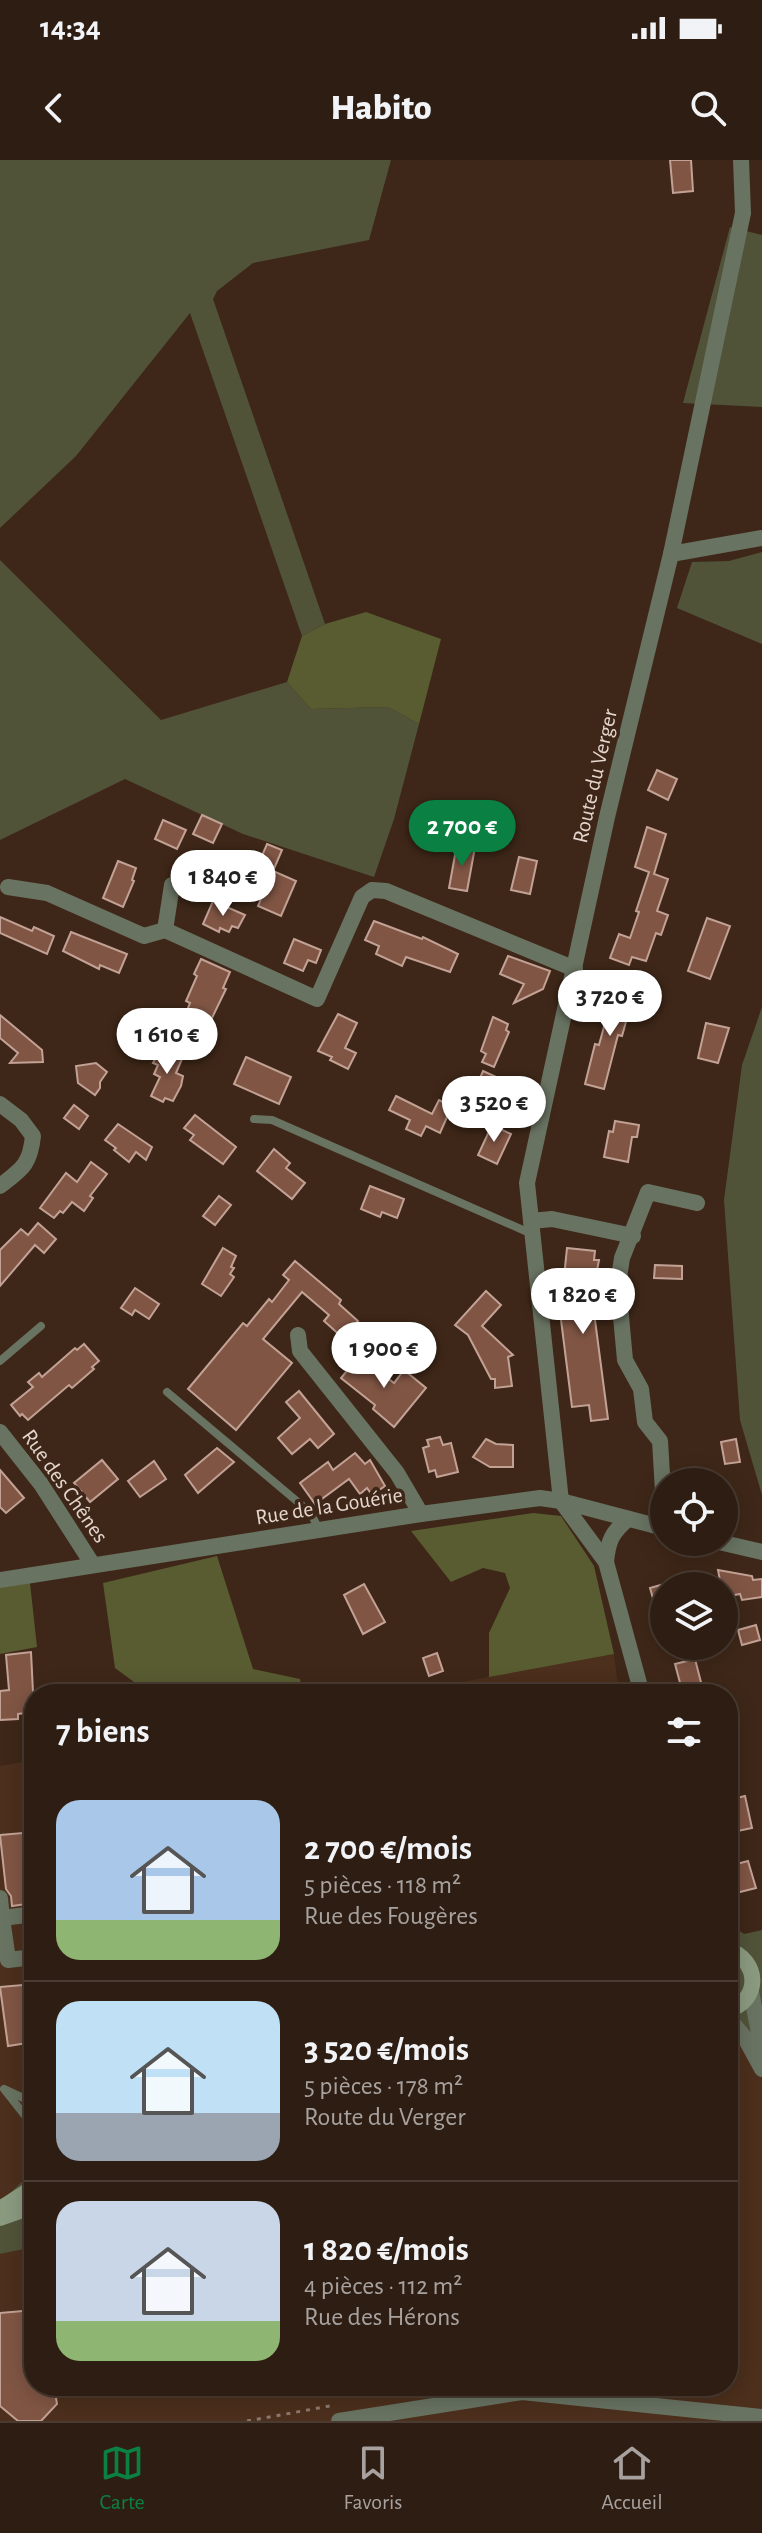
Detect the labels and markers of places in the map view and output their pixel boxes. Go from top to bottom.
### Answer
pin: 2 700 € [388,800,536,868]
pin: 1 840 € [149,850,297,918]
pin: 3 720 € [536,970,684,1038]
pin: 1 610 € [93,1008,241,1076]
pin: 3 520 € [420,1076,568,1144]
pin: 1 820 € [509,1268,657,1336]
pin: 1 900 € [310,1322,458,1390]

